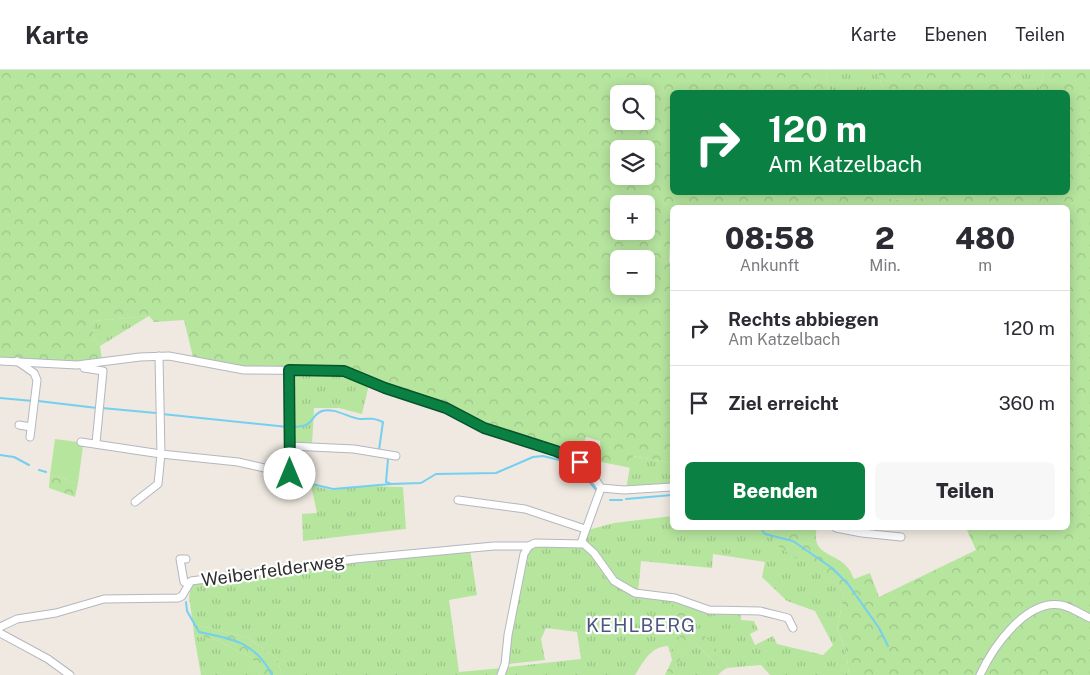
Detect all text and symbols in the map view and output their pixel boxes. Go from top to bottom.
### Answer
text: Karte [25,21,89,49]
text: Karte [851,24,896,45]
text: Ebenen [924,24,987,45]
text: Teilen [1015,24,1065,45]
map controls [610,85,655,295]
button: search [610,85,655,130]
text: 120 m [768,109,867,150]
icon: right [685,110,750,175]
button: layers [610,140,655,185]
text: Am Katzelbach [768,151,922,177]
button: + [610,195,655,240]
text: 08:58 [725,220,815,256]
text: 2 [875,220,895,256]
text: 480 [955,220,1015,256]
button: − [610,250,655,295]
text: Ankunft [740,256,800,275]
text: Min. [869,256,900,275]
text: m [978,256,992,275]
text: Rechts abbiegen [728,308,879,330]
icon: right [685,314,713,342]
text: 120 m [1003,317,1055,339]
text: Am Katzelbach [728,330,840,349]
icon: arrive [685,389,713,417]
text: Ziel erreicht [728,392,839,414]
text: 360 m [999,392,1055,414]
pin [559,441,601,483]
position arrow [263,447,315,499]
icon: arrive [566,448,594,476]
button: Beenden [685,462,865,520]
button: Teilen [875,462,1055,520]
street label: Weiberfelderweg [200,550,346,590]
district label: KEHLBERG [586,614,696,636]

